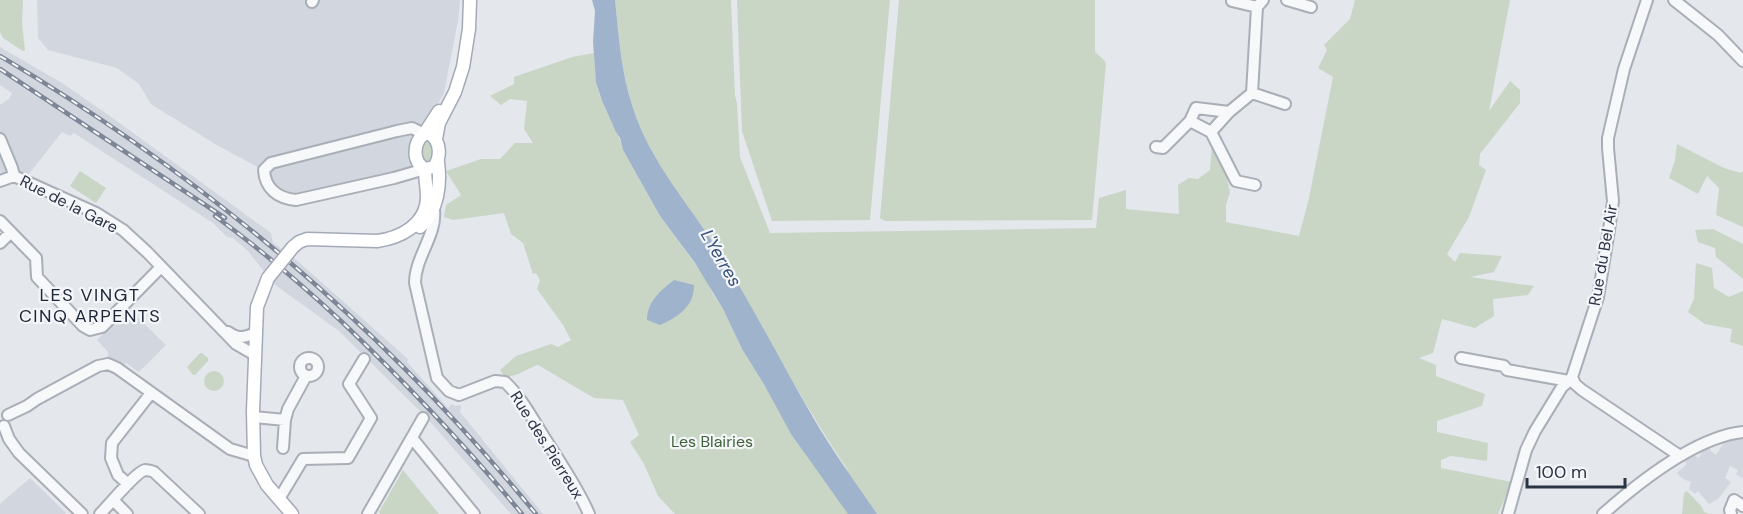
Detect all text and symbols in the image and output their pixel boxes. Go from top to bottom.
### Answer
street label: Rue de la Gare [16,170,122,238]
street label: Rue du Bel Air [1584,203,1622,307]
water label: L'Yerres [695,225,747,291]
district label: LES VINGT CINQ ARPENTS [19,283,161,328]
street label: Rue des Pierreux [505,387,589,503]
park label: Les Blairies [671,431,753,452]
scale bar [1527,451,1624,489]
text: 100 m [1536,460,1587,484]

